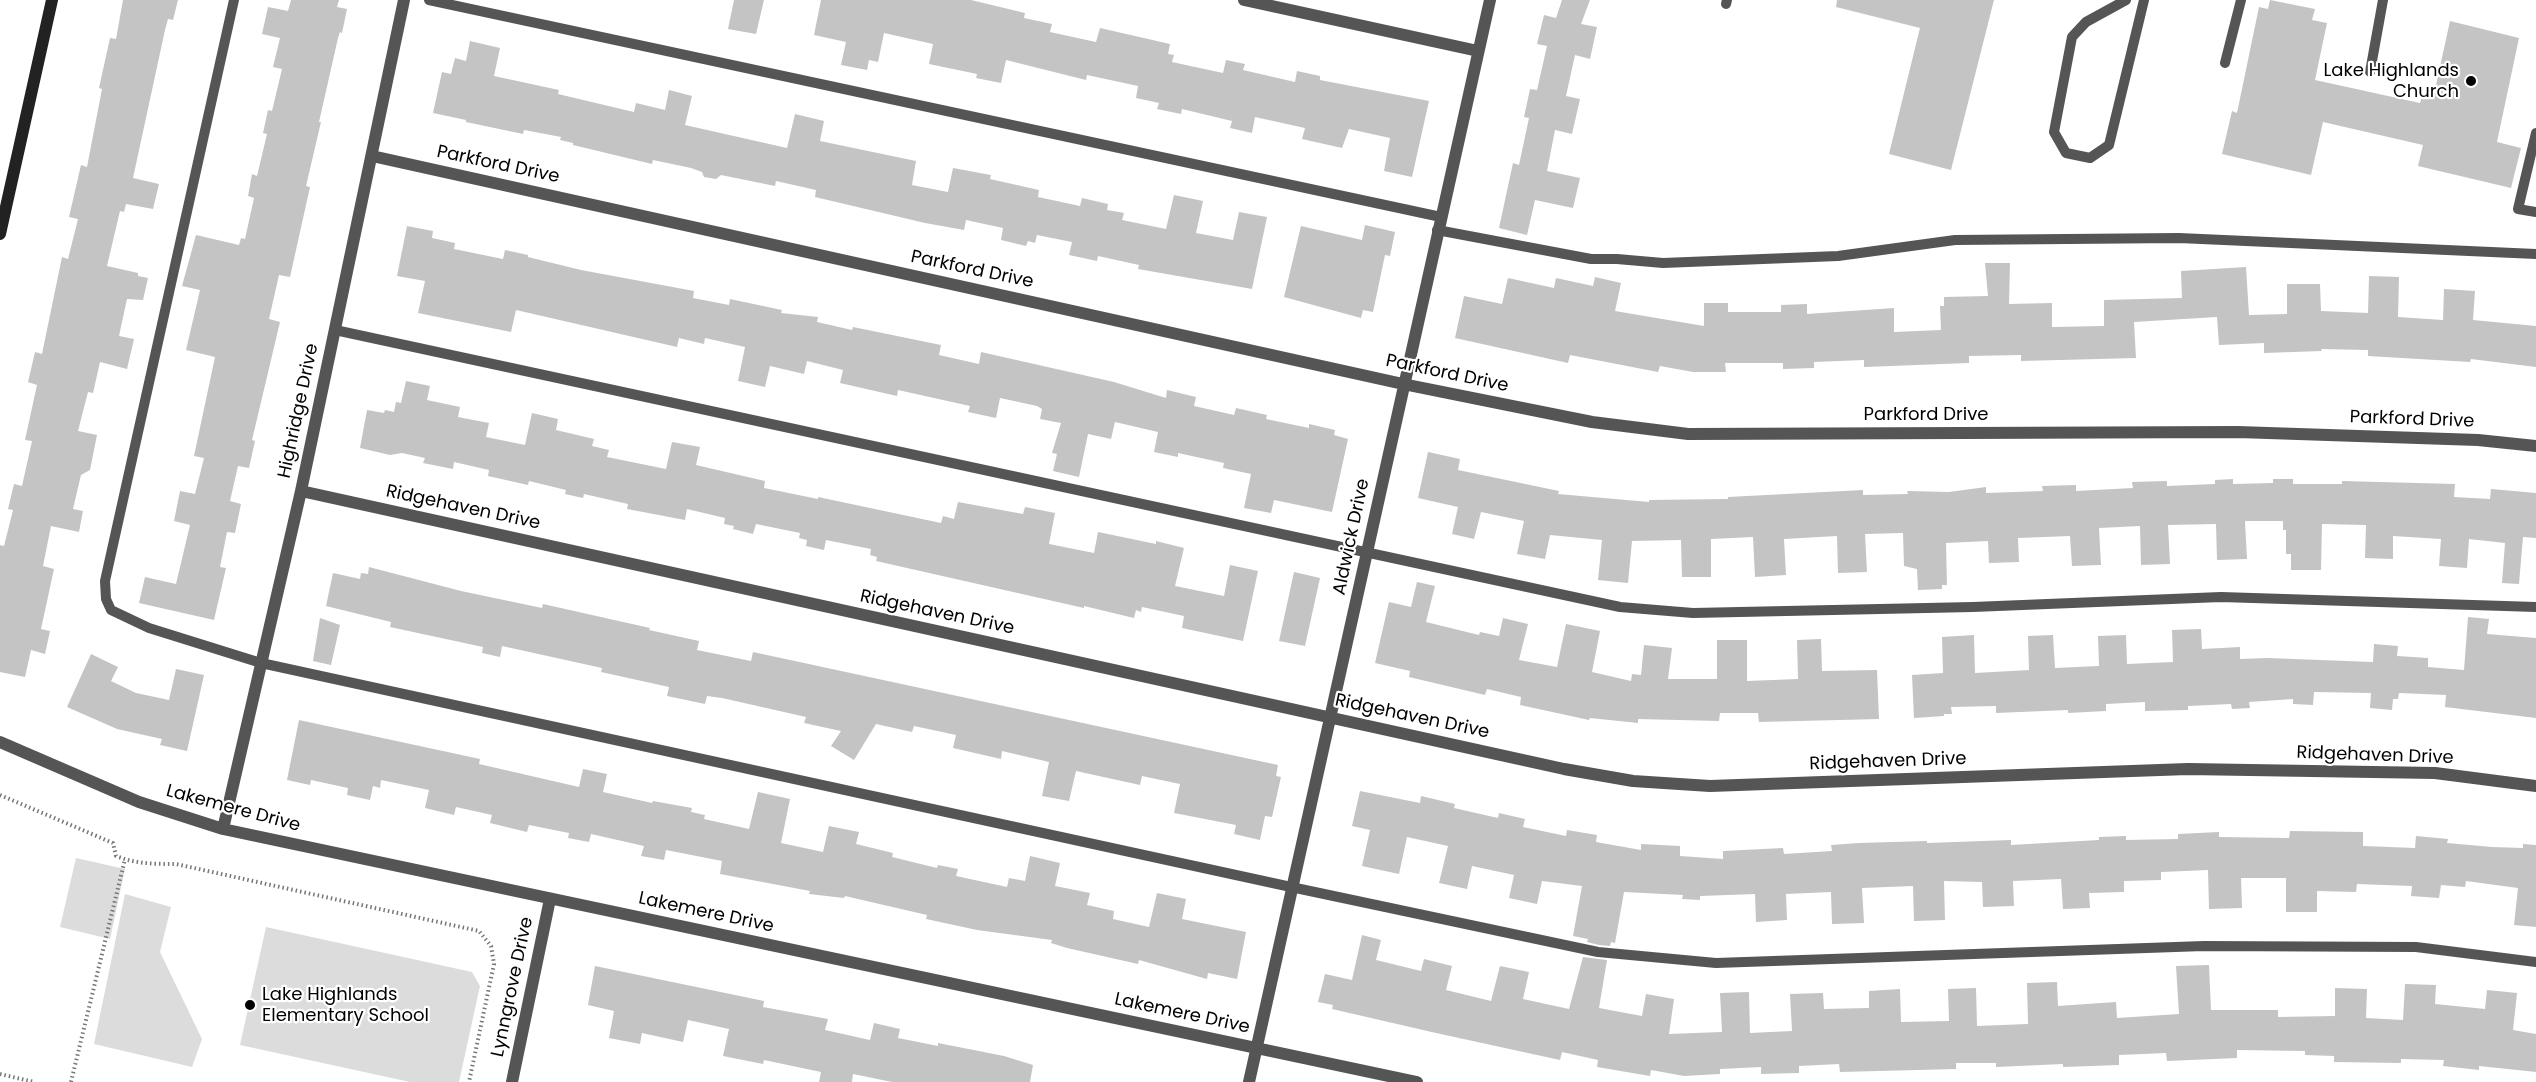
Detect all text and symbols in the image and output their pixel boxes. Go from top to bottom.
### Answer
place label: Lake Highlands Church [2324,60,2459,103]
marker: Lake Highlands Church [2464,74,2478,88]
street label: Parkford Drive [435,141,561,189]
street label: Parkford Drive [909,246,1035,294]
street label: Highridge Drive [274,342,324,480]
street label: Parkford Drive [1384,350,1510,398]
street label: Parkford Drive [1864,404,1988,426]
street label: Parkford Drive [2349,407,2475,433]
street label: Aldwick Drive [1329,477,1375,597]
street label: Ridgehaven Drive [384,481,542,535]
street label: Ridgehaven Drive [858,586,1016,640]
street label: Ridgehaven Drive [1333,690,1491,744]
street label: Ridgehaven Drive [2296,742,2454,770]
street label: Ridgehaven Drive [1809,748,1967,776]
street label: Lakemere Drive [164,781,302,837]
street label: Lakemere Drive [636,888,776,938]
street label: Lynngrove Drive [488,915,538,1059]
place label: Lake Highlands Elementary School [262,984,429,1026]
street label: Lakemere Drive [1112,989,1252,1039]
marker: Lake Highlands Elementary School [243,998,257,1012]

